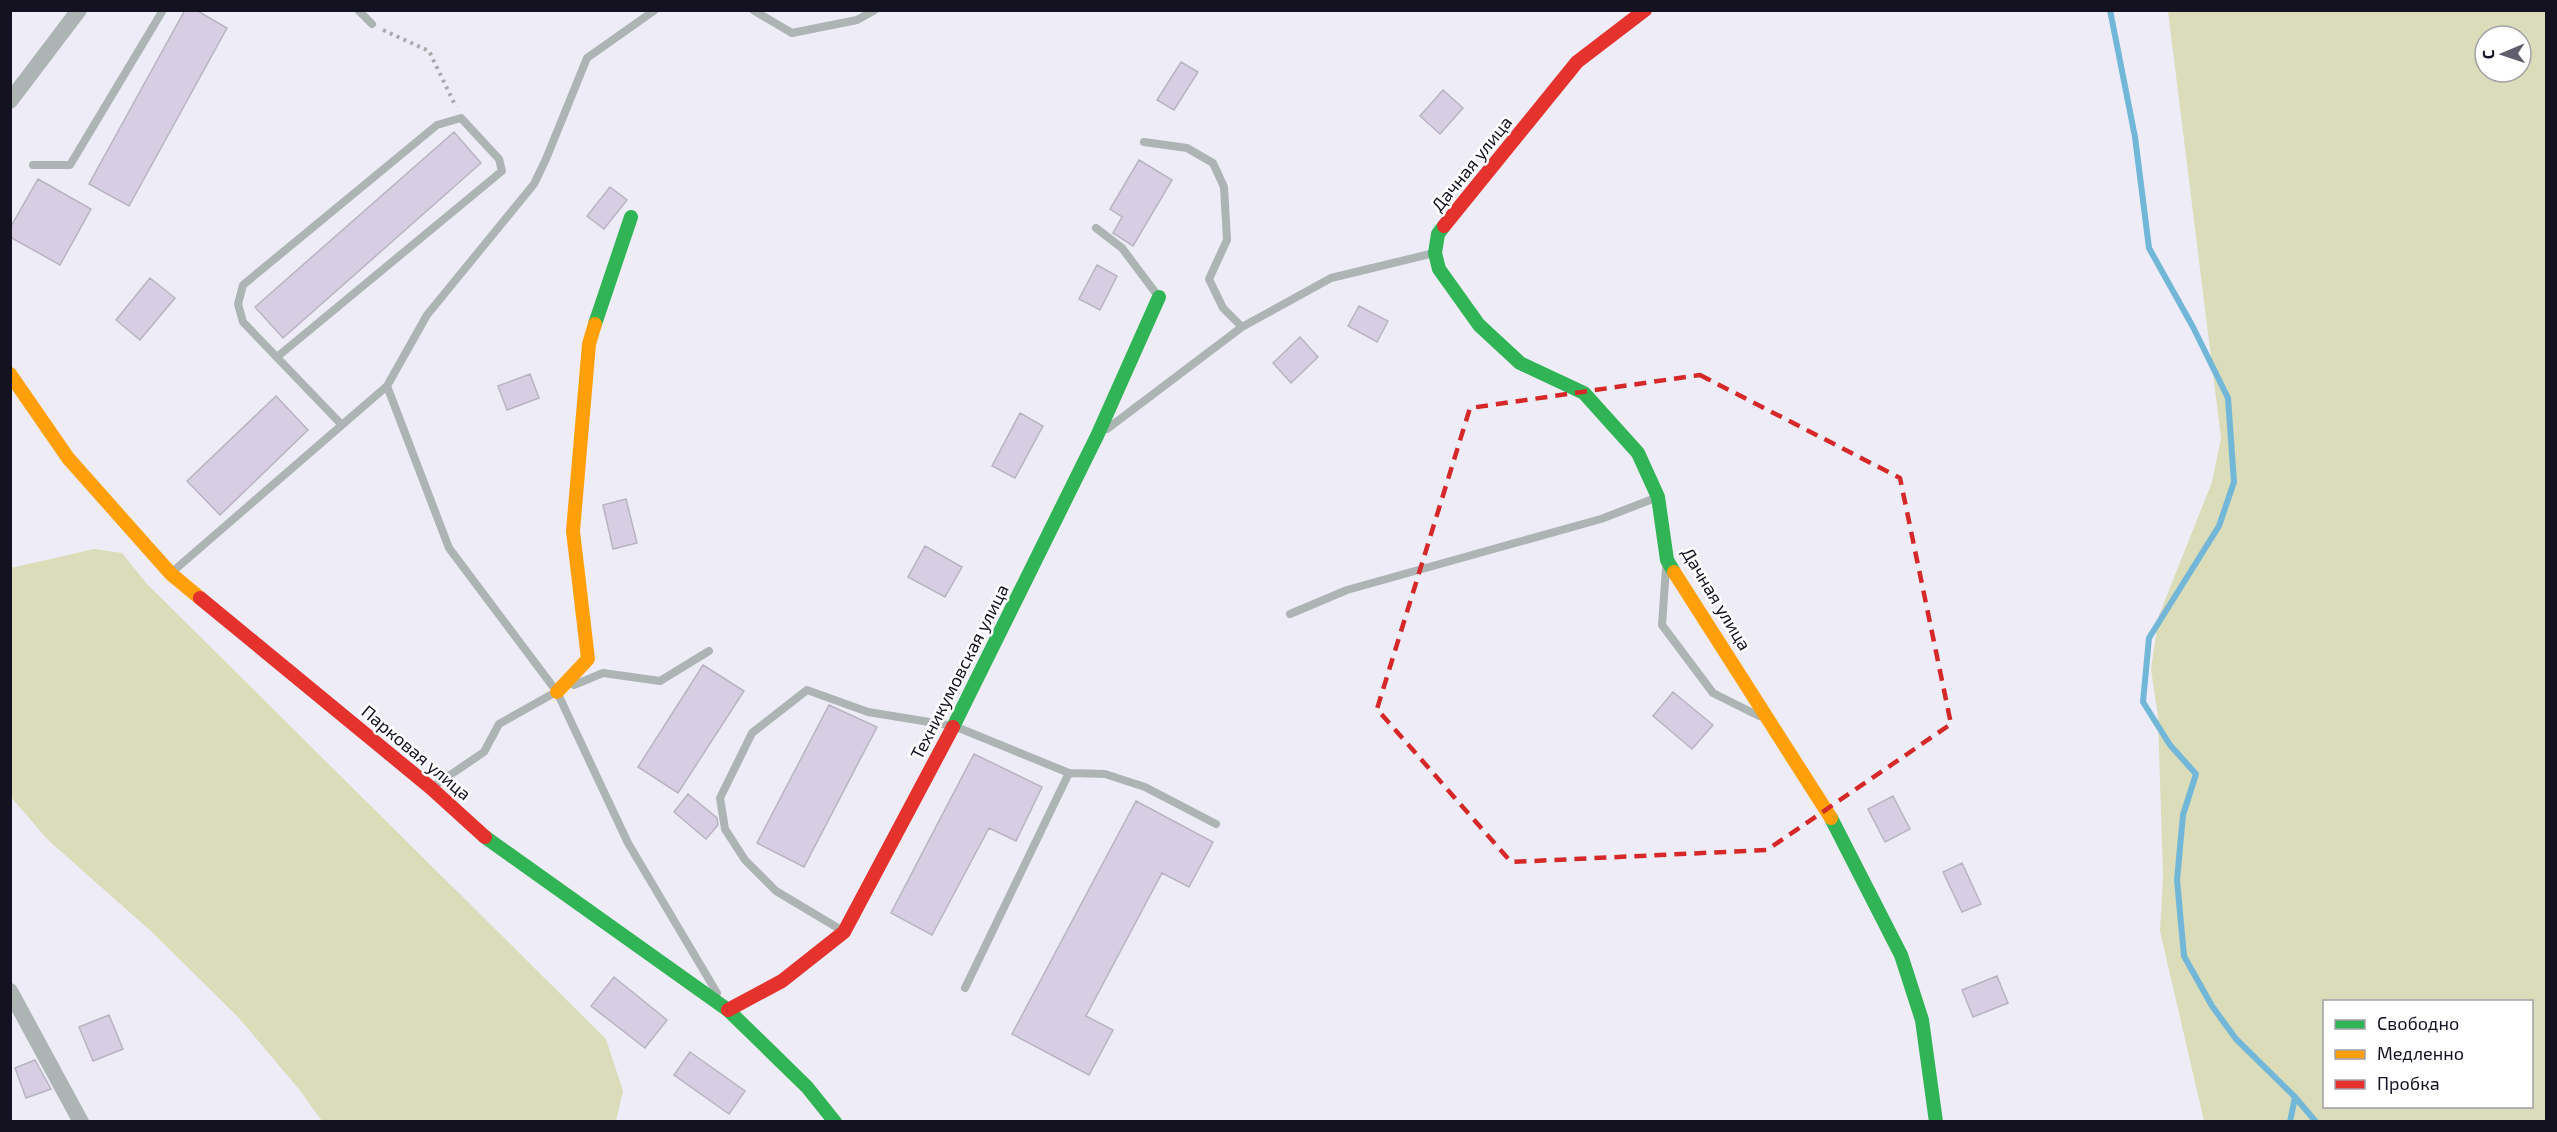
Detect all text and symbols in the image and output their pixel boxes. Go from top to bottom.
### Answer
north arrow [2473,24,2533,84]
text: С [2478,50,2497,60]
street label: Дачная улица [1426,111,1516,216]
street label: Дачная улица [1677,543,1756,654]
street label: Техникумовская улица [905,580,1013,763]
street label: Парковая улица [357,700,476,804]
legend [2323,1000,2533,1108]
text: Свободно [2377,1012,2459,1034]
text: Медленно [2377,1042,2464,1064]
text: Пробка [2377,1072,2440,1094]

